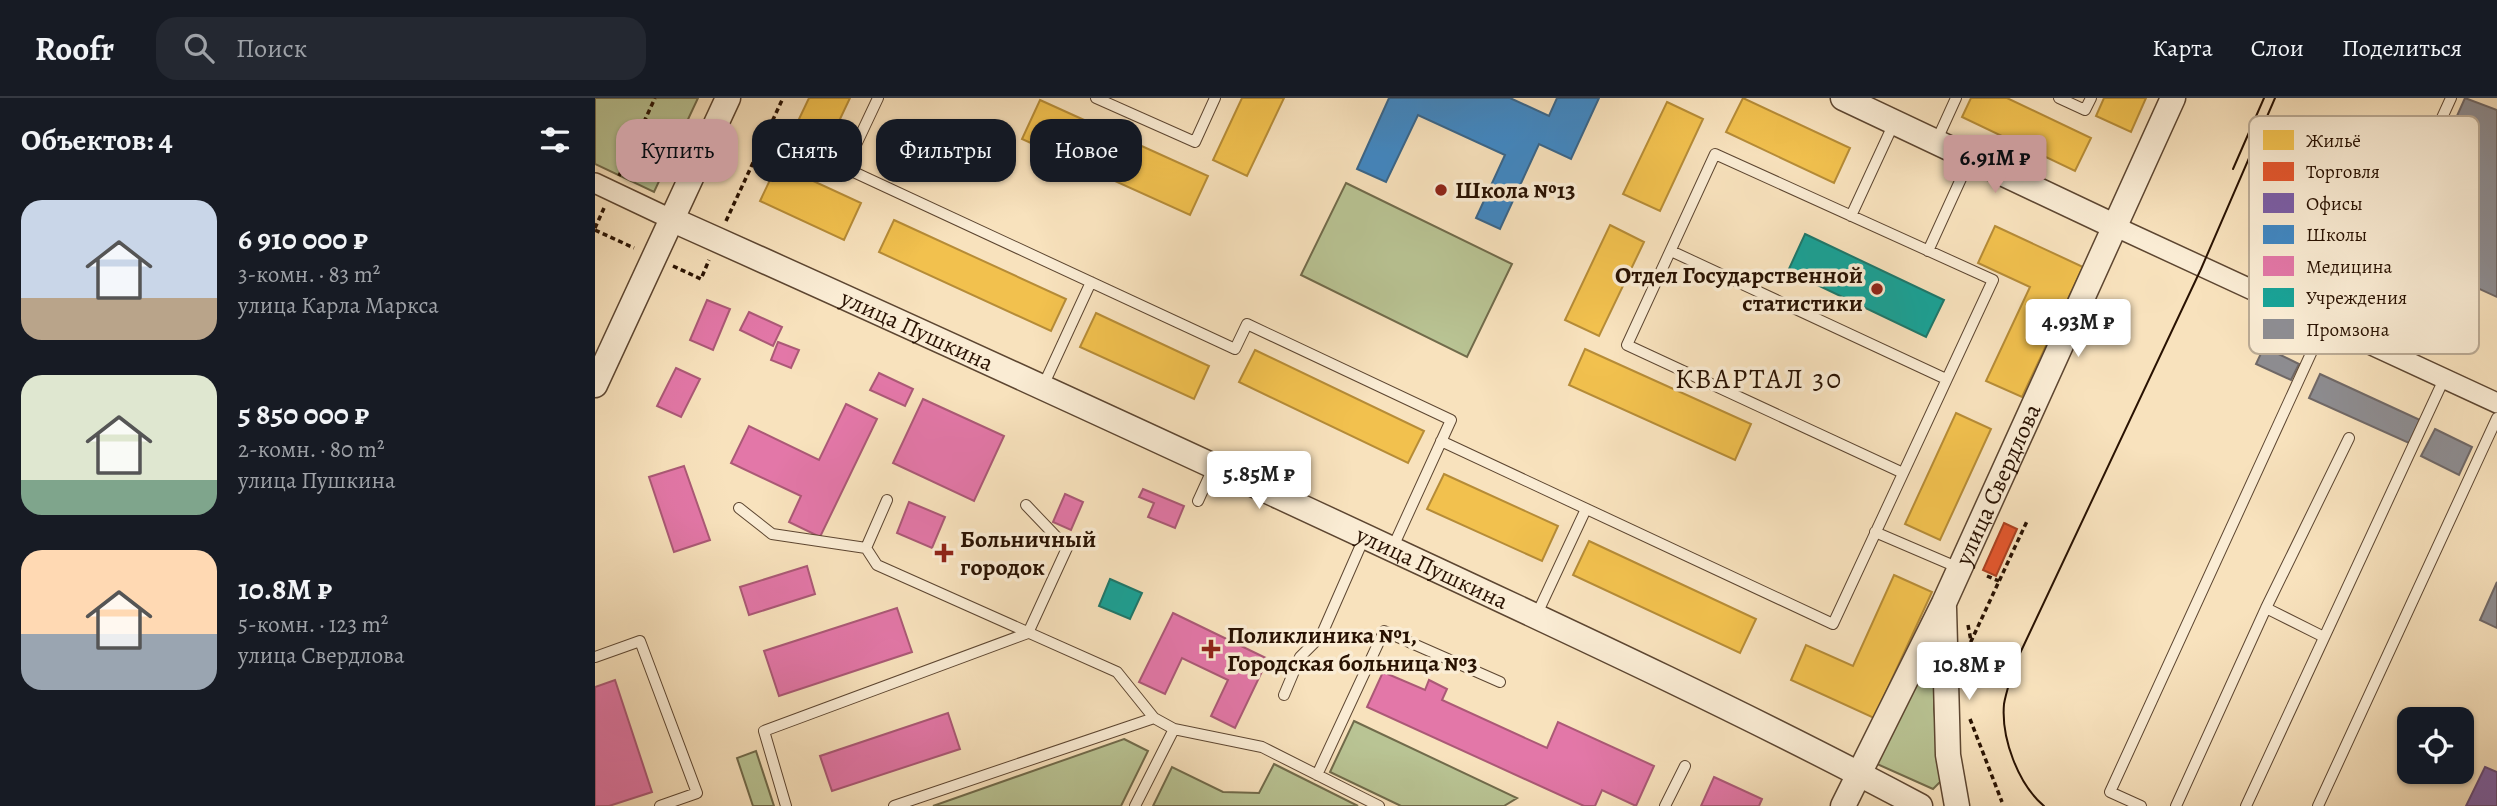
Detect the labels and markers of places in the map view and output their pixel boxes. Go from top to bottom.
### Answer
pin: 6.91M ₽ [1930,136,2060,195]
place label: Школа №13 [1455,174,1576,206]
marker: Школа №13 [1433,182,1449,198]
place label: Отдел Государственной статистики [1615,259,1863,319]
marker: Отдел Государственной статистики [1869,281,1885,297]
pin: 4.93M ₽ [2013,300,2143,359]
pin: 5.85M ₽ [1194,452,1324,511]
place label: Больничный городок [960,523,1096,583]
marker: Больничный городок [934,543,954,563]
place label: Поликлиника №1, Городская больница №3 [1227,619,1478,679]
marker: Поликлиника №1, Городская больница №3 [1201,639,1221,659]
pin: 10.8M ₽ [1904,642,2034,702]

